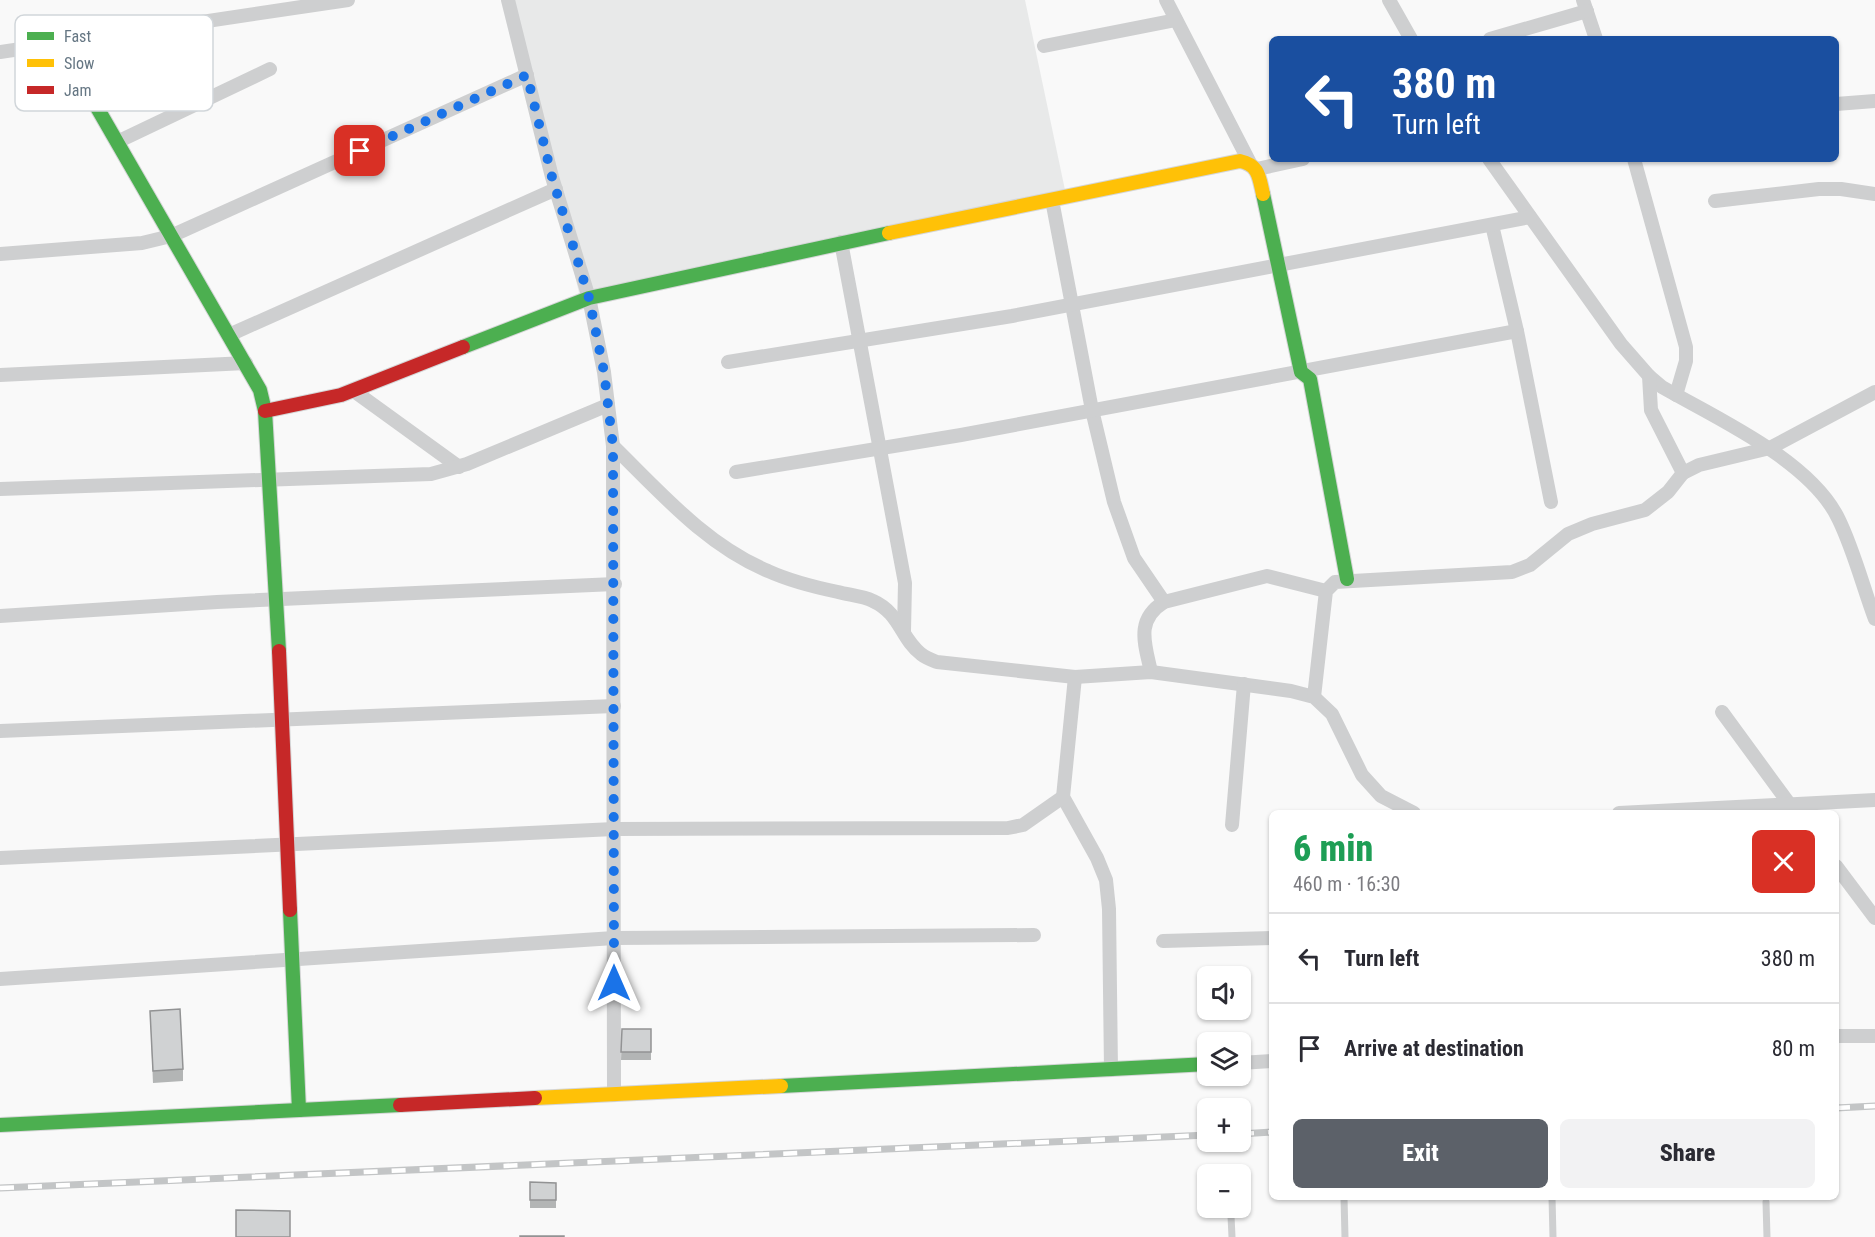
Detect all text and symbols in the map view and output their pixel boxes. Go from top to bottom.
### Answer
legend [15,15,213,111]
text: Fast [64,27,91,46]
text: Slow [64,54,94,73]
text: 380 m [1392,59,1497,108]
icon: left [1293,60,1371,138]
text: Jam [64,81,91,100]
text: Turn left [1392,109,1481,141]
pin [334,125,385,176]
icon: arrive [343,134,376,167]
text: 6 min [1293,828,1373,870]
button: close [1752,830,1815,893]
text: 460 m · 16:30 [1293,872,1400,896]
icon: left [1293,942,1326,975]
text: Turn left [1344,946,1419,971]
text: 380 m [1761,946,1815,971]
position arrow [582,951,646,1015]
map controls [1197,966,1251,1218]
button: sound [1197,966,1251,1020]
button: layers [1197,1032,1251,1086]
icon: arrive [1293,1032,1326,1065]
text: Arrive at destination [1344,1036,1524,1061]
text: 80 m [1772,1036,1815,1061]
button: + [1197,1098,1251,1152]
button: Exit [1293,1119,1548,1188]
button: Share [1560,1119,1815,1188]
button: − [1197,1164,1251,1218]

